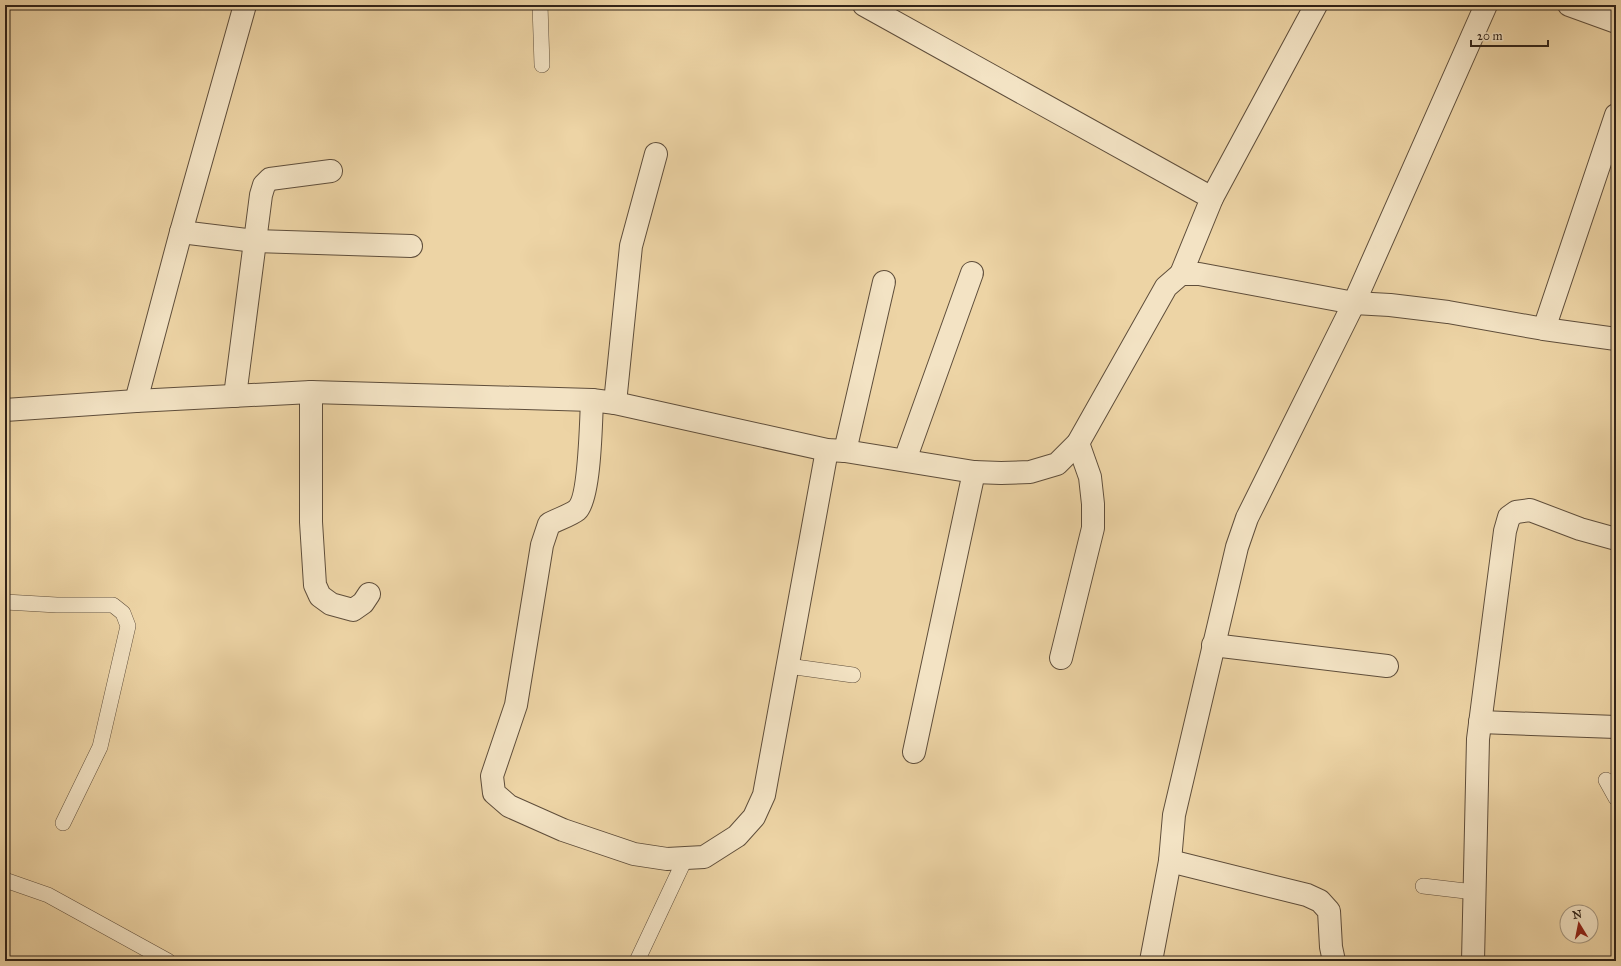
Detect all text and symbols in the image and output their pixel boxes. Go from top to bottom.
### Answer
scale bar [1471,22,1548,48]
text: 20 m [1477,29,1503,43]
north arrow [1559,904,1599,944]
text: N [1572,907,1584,922]

